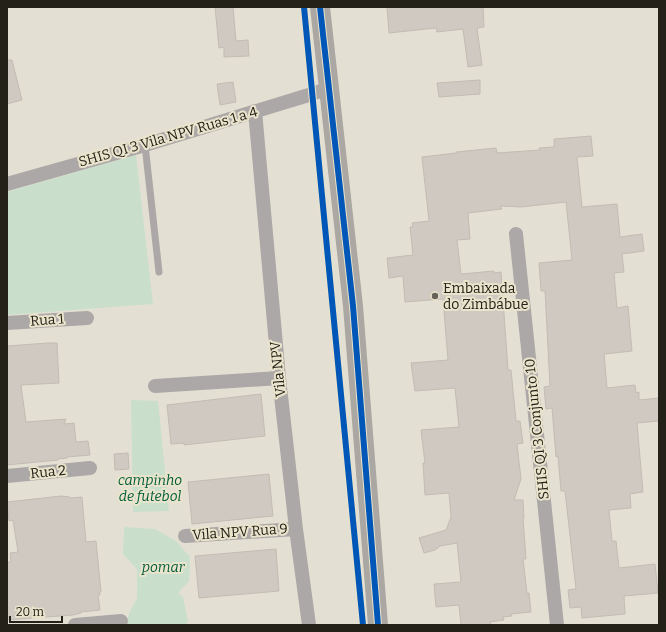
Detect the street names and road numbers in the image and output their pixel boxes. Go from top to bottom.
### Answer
street label: SHIS QI 3 Vila NPV Ruas 1 a 4 [77,103,259,171]
street label: Rua 1 [30,310,65,330]
street label: Vila NPV [267,340,289,398]
street label: SHIS QI 3 Conjunto 10 [521,358,553,500]
street label: Rua 2 [29,462,67,482]
street label: Vila NPV Rua 9 [192,520,288,544]

